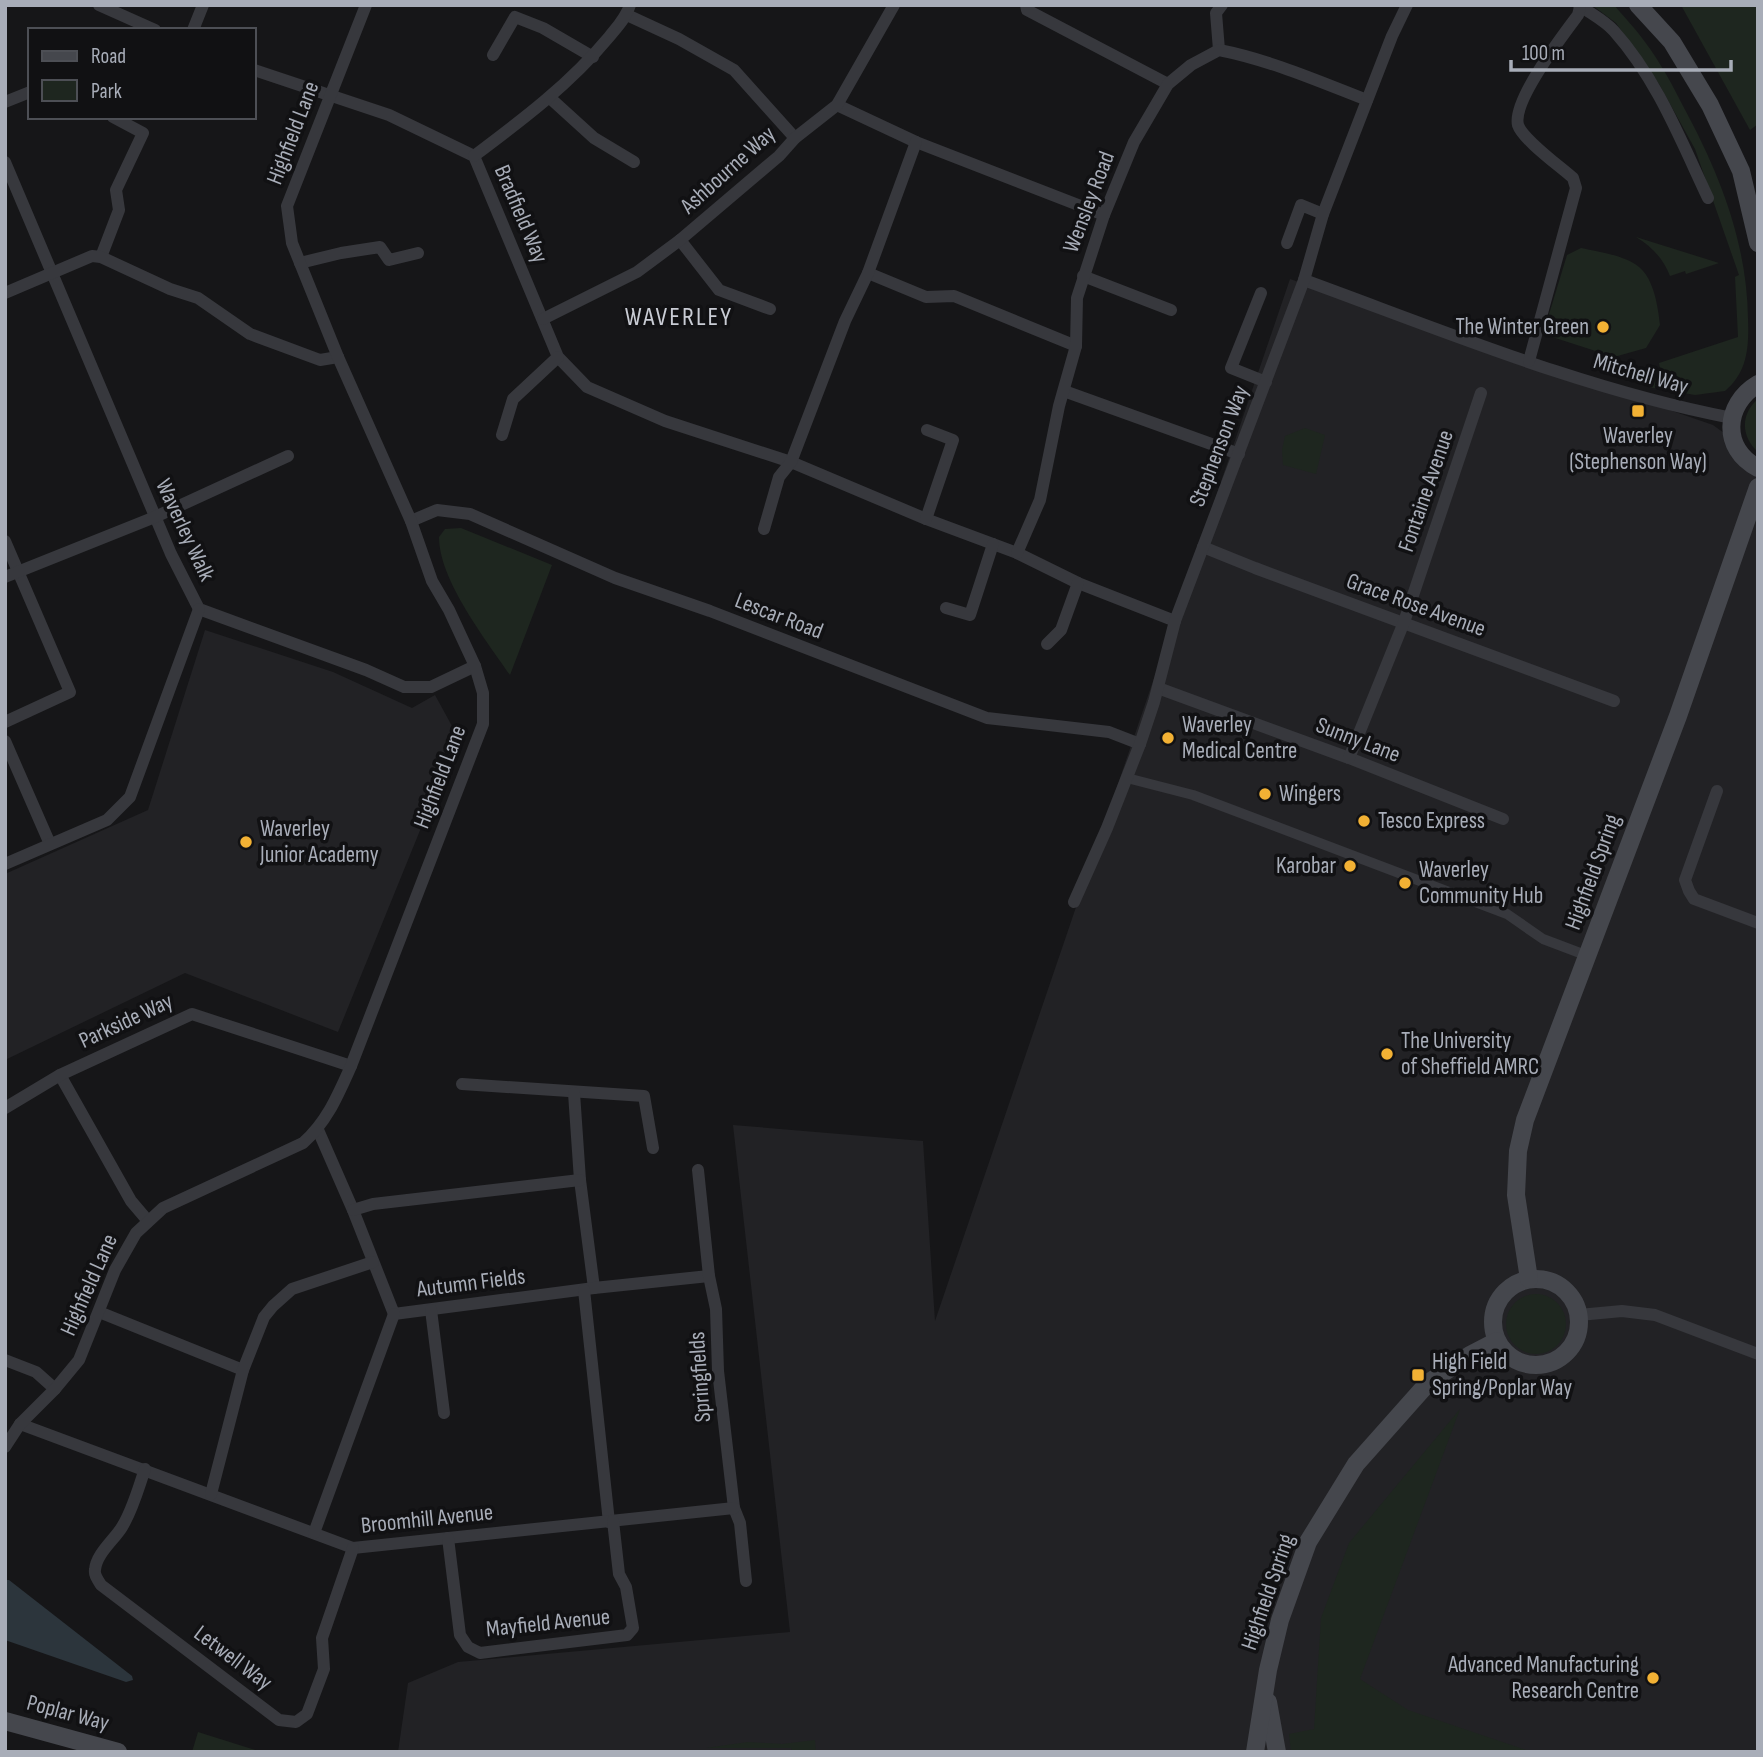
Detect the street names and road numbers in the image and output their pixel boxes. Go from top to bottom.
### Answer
street label: Highfield Lane [261,77,325,189]
street label: Ashbourne Way [674,120,781,221]
street label: Wensley Road [1057,147,1121,257]
street label: Bradfield Way [488,161,554,267]
street label: Mitchell Way [1590,347,1692,401]
street label: Stephenson Way [1183,381,1255,511]
street label: Fontaine Avenue [1392,426,1460,556]
street label: Waverley Walk [149,474,221,586]
street label: Grace Rose Avenue [1343,567,1489,643]
street label: Lescar Road [731,586,827,646]
street label: Sunny Lane [1312,711,1404,769]
street label: Highfield Lane [408,721,472,833]
street label: Highfield Spring [1559,810,1627,934]
street label: Parkside Way [75,987,177,1055]
street label: Highfield Lane [54,1230,124,1340]
street label: Autumn Fields [414,1262,527,1304]
street label: Springfields [683,1331,717,1423]
street label: Broomhill Avenue [359,1498,495,1540]
street label: Highfield Spring [1235,1530,1301,1654]
street label: Mayfield Avenue [485,1603,611,1643]
street label: Letwell Way [188,1620,278,1697]
street label: Poplar Way [24,1689,112,1737]

